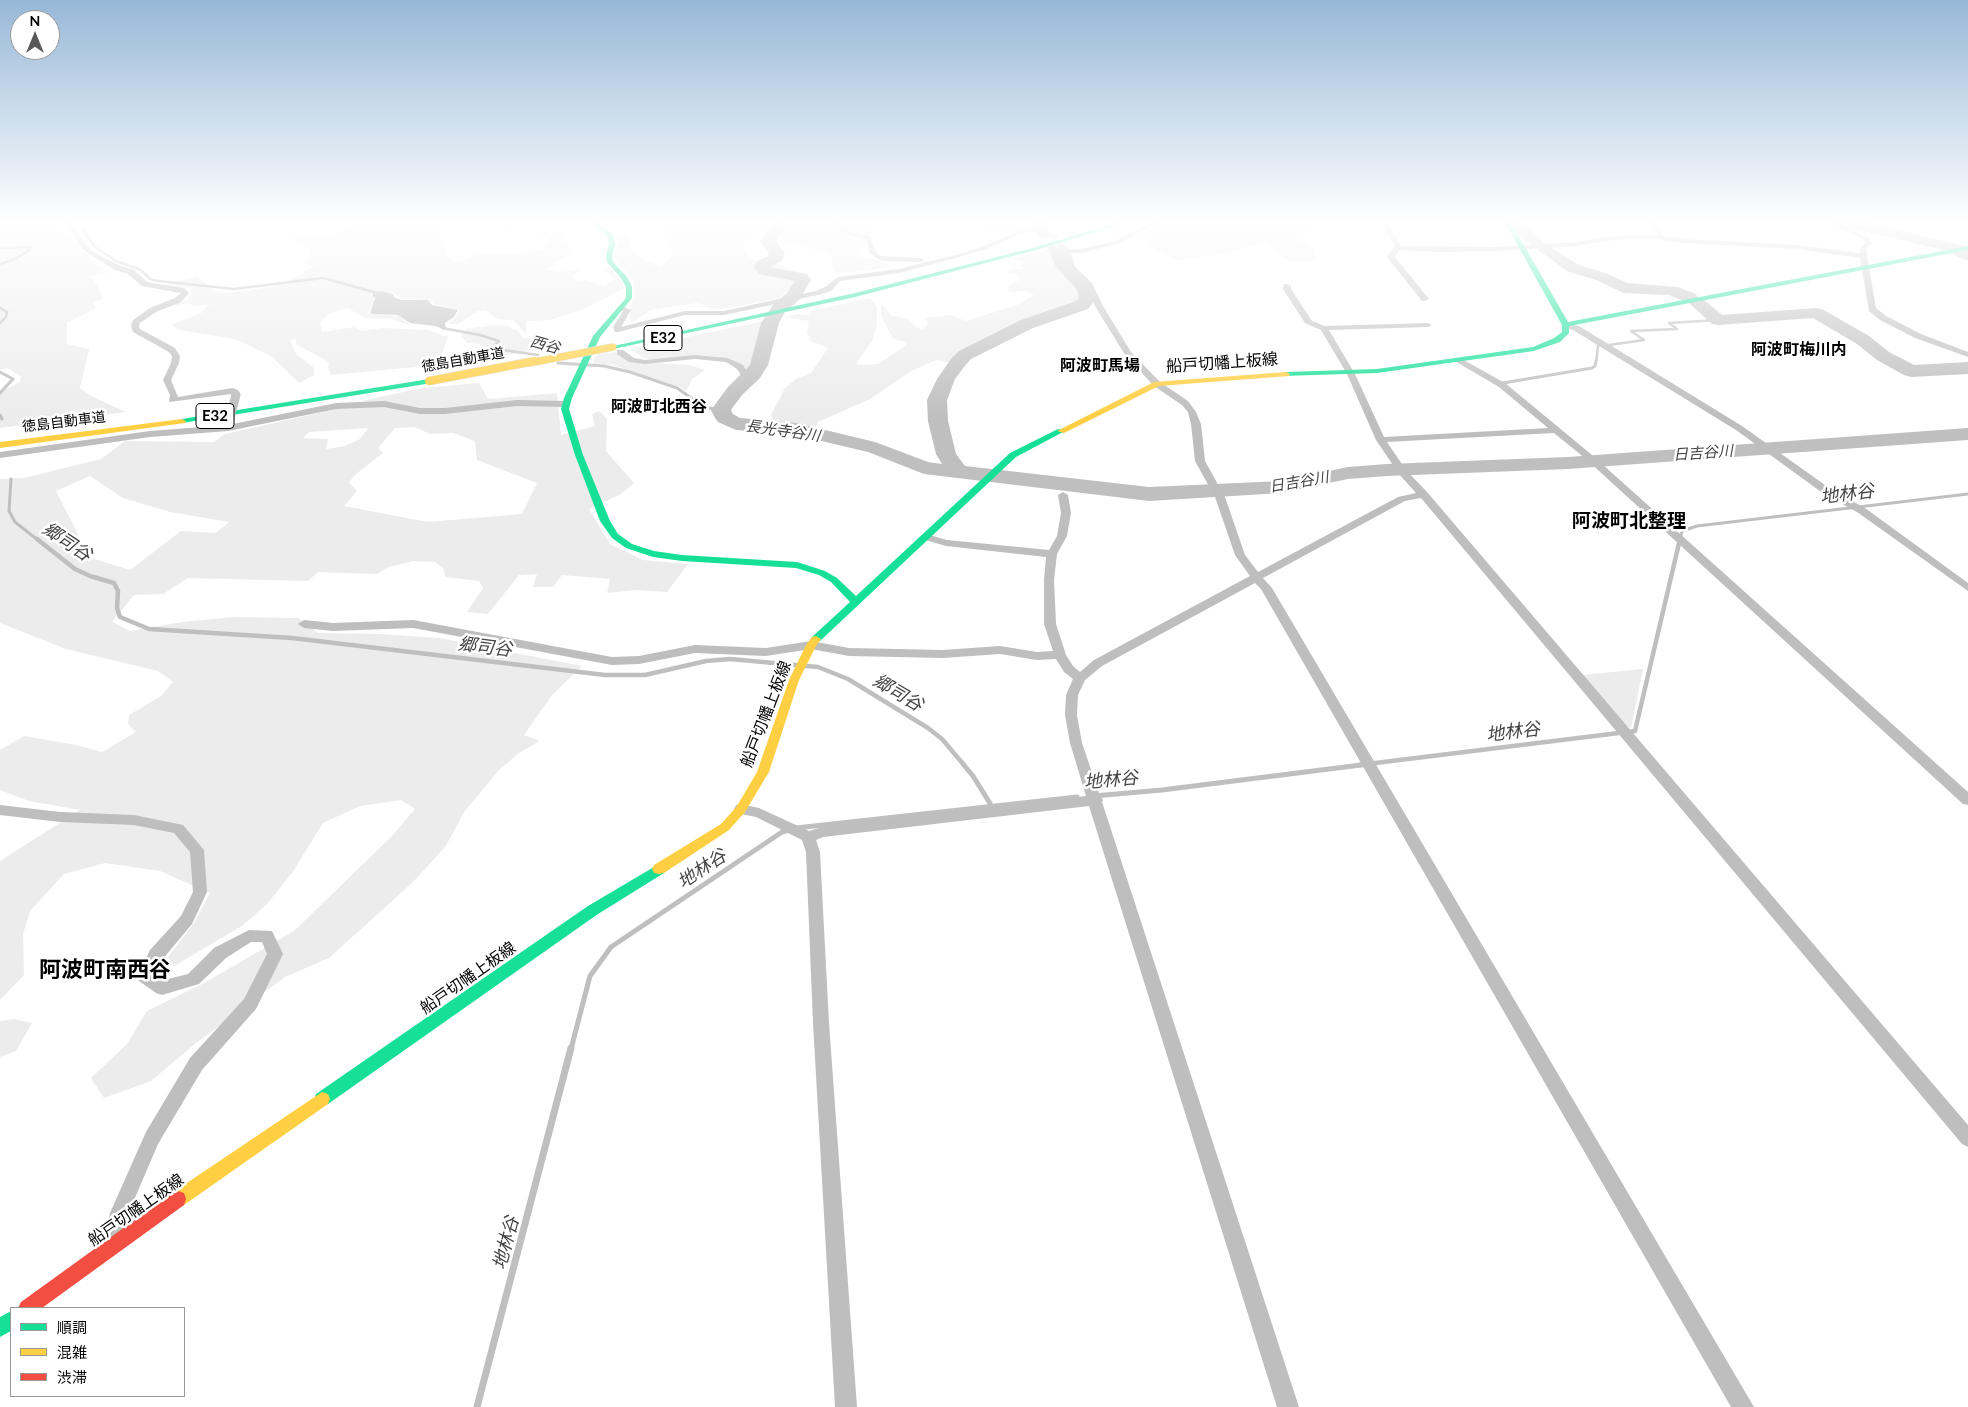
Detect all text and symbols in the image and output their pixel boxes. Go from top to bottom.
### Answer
north arrow [10,10,60,60]
text: N [30,12,40,29]
road number: E32 [644,326,682,350]
water label: 西谷 [528,332,562,358]
district label: 阿波町梅川内 [1751,340,1847,360]
street label: 徳島自動車道 [420,344,506,376]
street label: 船戸切幡上板線 [1165,350,1279,376]
district label: 阿波町馬場 [1060,356,1140,376]
district label: 阿波町北西谷 [611,397,707,417]
road number: E32 [196,404,234,428]
street label: 徳島自動車道 [21,409,107,435]
water label: 長光寺谷川 [745,417,821,445]
water label: 日吉谷川 [1672,442,1734,464]
water label: 日吉谷川 [1268,468,1330,496]
water label: 地林谷 [1819,480,1875,508]
district label: 阿波町北整理 [1572,510,1686,532]
water label: 郷司谷 [39,518,95,566]
water label: 郷司谷 [457,633,513,661]
street label: 船戸切幡上板線 [737,658,795,770]
water label: 郷司谷 [869,670,927,716]
water label: 地林谷 [1485,718,1541,746]
water label: 地林谷 [1083,767,1139,793]
water label: 地林谷 [674,845,730,893]
street label: 船戸切幡上板線 [417,938,519,1018]
district label: 阿波町南西谷 [39,957,171,983]
street label: 船戸切幡上板線 [85,1170,187,1250]
water label: 地林谷 [489,1214,523,1272]
legend [10,1307,185,1397]
text: 順調 [57,1318,87,1336]
text: 混雑 [57,1343,87,1361]
text: 渋滞 [57,1368,87,1386]

